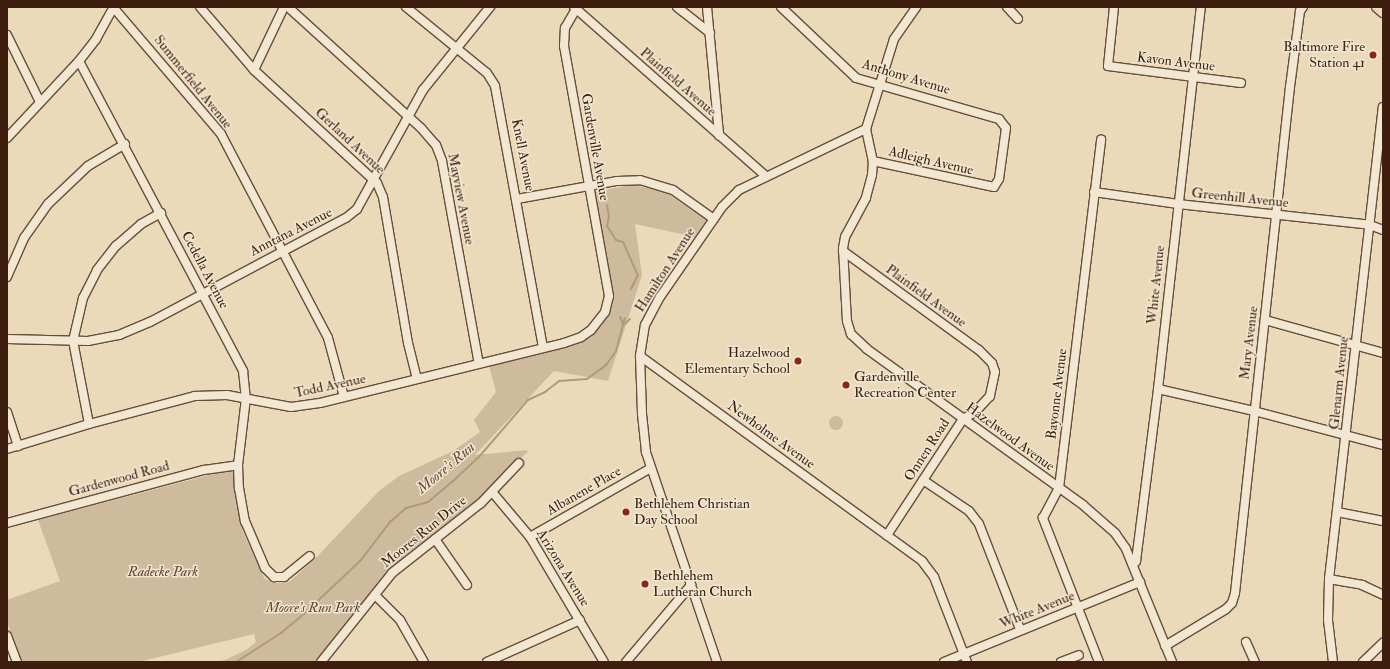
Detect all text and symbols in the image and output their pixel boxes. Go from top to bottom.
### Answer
street label: Summerfield Avenue [150,32,236,132]
place label: Baltimore Fire Station 41 [1283,39,1365,72]
street label: Plainfield Avenue [636,44,720,120]
street label: Kavon Avenue [1136,49,1216,75]
marker: Baltimore Fire Station 41 [1368,50,1378,60]
street label: Anthony Avenue [860,56,952,98]
street label: Gardenville Avenue [577,92,613,202]
street label: Gerland Avenue [311,104,389,178]
street label: Knell Avenue [508,117,538,193]
street label: Adleigh Avenue [887,143,975,179]
street label: Mayview Avenue [444,152,478,246]
street label: Greenhill Avenue [1191,185,1289,211]
street label: Anntana Avenue [247,204,335,260]
street label: Hamilton Avenue [631,225,699,315]
street label: Cedella Avenue [178,228,232,312]
street label: White Avenue [1144,245,1168,325]
street label: Plainfield Avenue [882,261,970,331]
street label: Mary Avenue [1236,305,1262,381]
street label: Glenarm Avenue [1326,336,1352,430]
place label: Hazelwood Elementary School [684,345,790,378]
street label: Bayonne Avenue [1043,348,1071,440]
marker: Hazelwood Elementary School [793,356,803,366]
place label: Gardenville Recreation Center [854,369,956,402]
street label: Todd Avenue [293,370,367,402]
marker: Gardenville Recreation Center [841,380,851,390]
street label: Newholme Avenue [724,398,818,472]
street label: Hazelwood Avenue [962,399,1058,475]
street label: Onnen Road [901,416,953,484]
water label: Moore's Run [413,438,479,498]
street label: Gardenwood Road [67,457,171,501]
street label: Albanene Place [544,463,624,519]
street label: Moores Run Drive [378,492,470,572]
place label: Bethlehem Christian Day School [634,496,750,528]
marker: Bethlehem Christian Day School [621,507,631,517]
street label: Arizona Avenue [533,526,593,610]
park label: Radecke Park [128,564,198,580]
place label: Bethlehem Lutheran Church [653,568,752,600]
marker: Bethlehem Lutheran Church [640,579,650,589]
street label: White Avenue [997,587,1077,633]
park label: Moore's Run Park [266,600,360,616]

